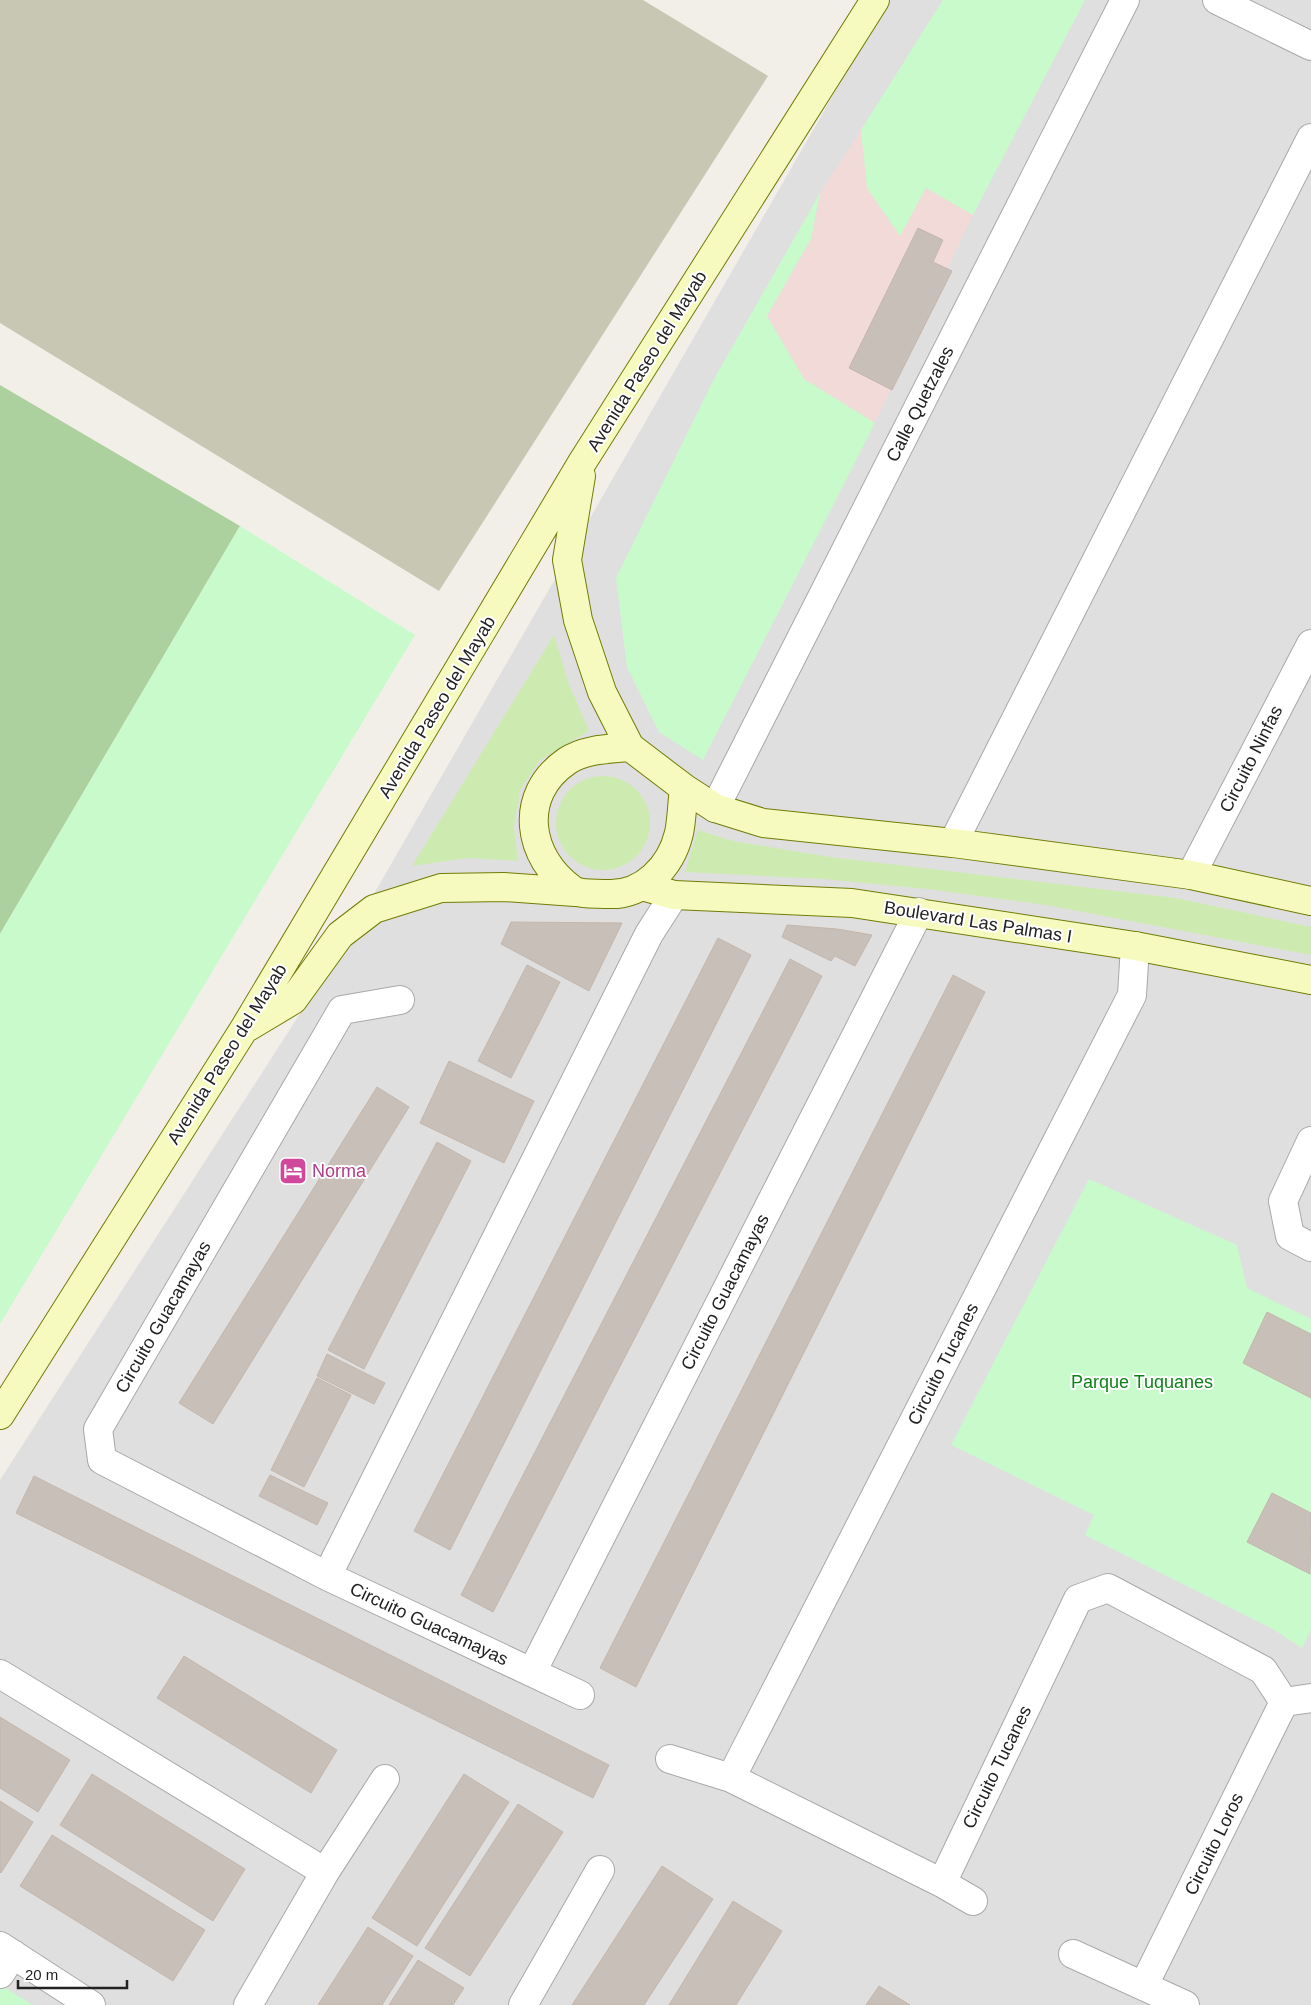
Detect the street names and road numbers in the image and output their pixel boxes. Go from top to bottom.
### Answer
street label: Avenida Paseo del Mayab [583,267,711,455]
street label: Calle Quetzales [882,343,958,465]
street label: Avenida Paseo del Mayab [375,612,499,802]
street label: Circuito Ninfas [1216,702,1286,816]
street label: Boulevard Las Palmas I [883,897,1073,947]
street label: Avenida Paseo del Mayab [163,960,291,1148]
street label: Circuito Guacamayas [677,1211,773,1373]
street label: Circuito Guacamayas [111,1237,215,1397]
street label: Circuito Tucanes [904,1300,982,1428]
street label: Circuito Guacamayas [347,1579,511,1669]
street label: Circuito Tucanes [959,1702,1035,1832]
street label: Circuito Loros [1181,1790,1247,1898]

